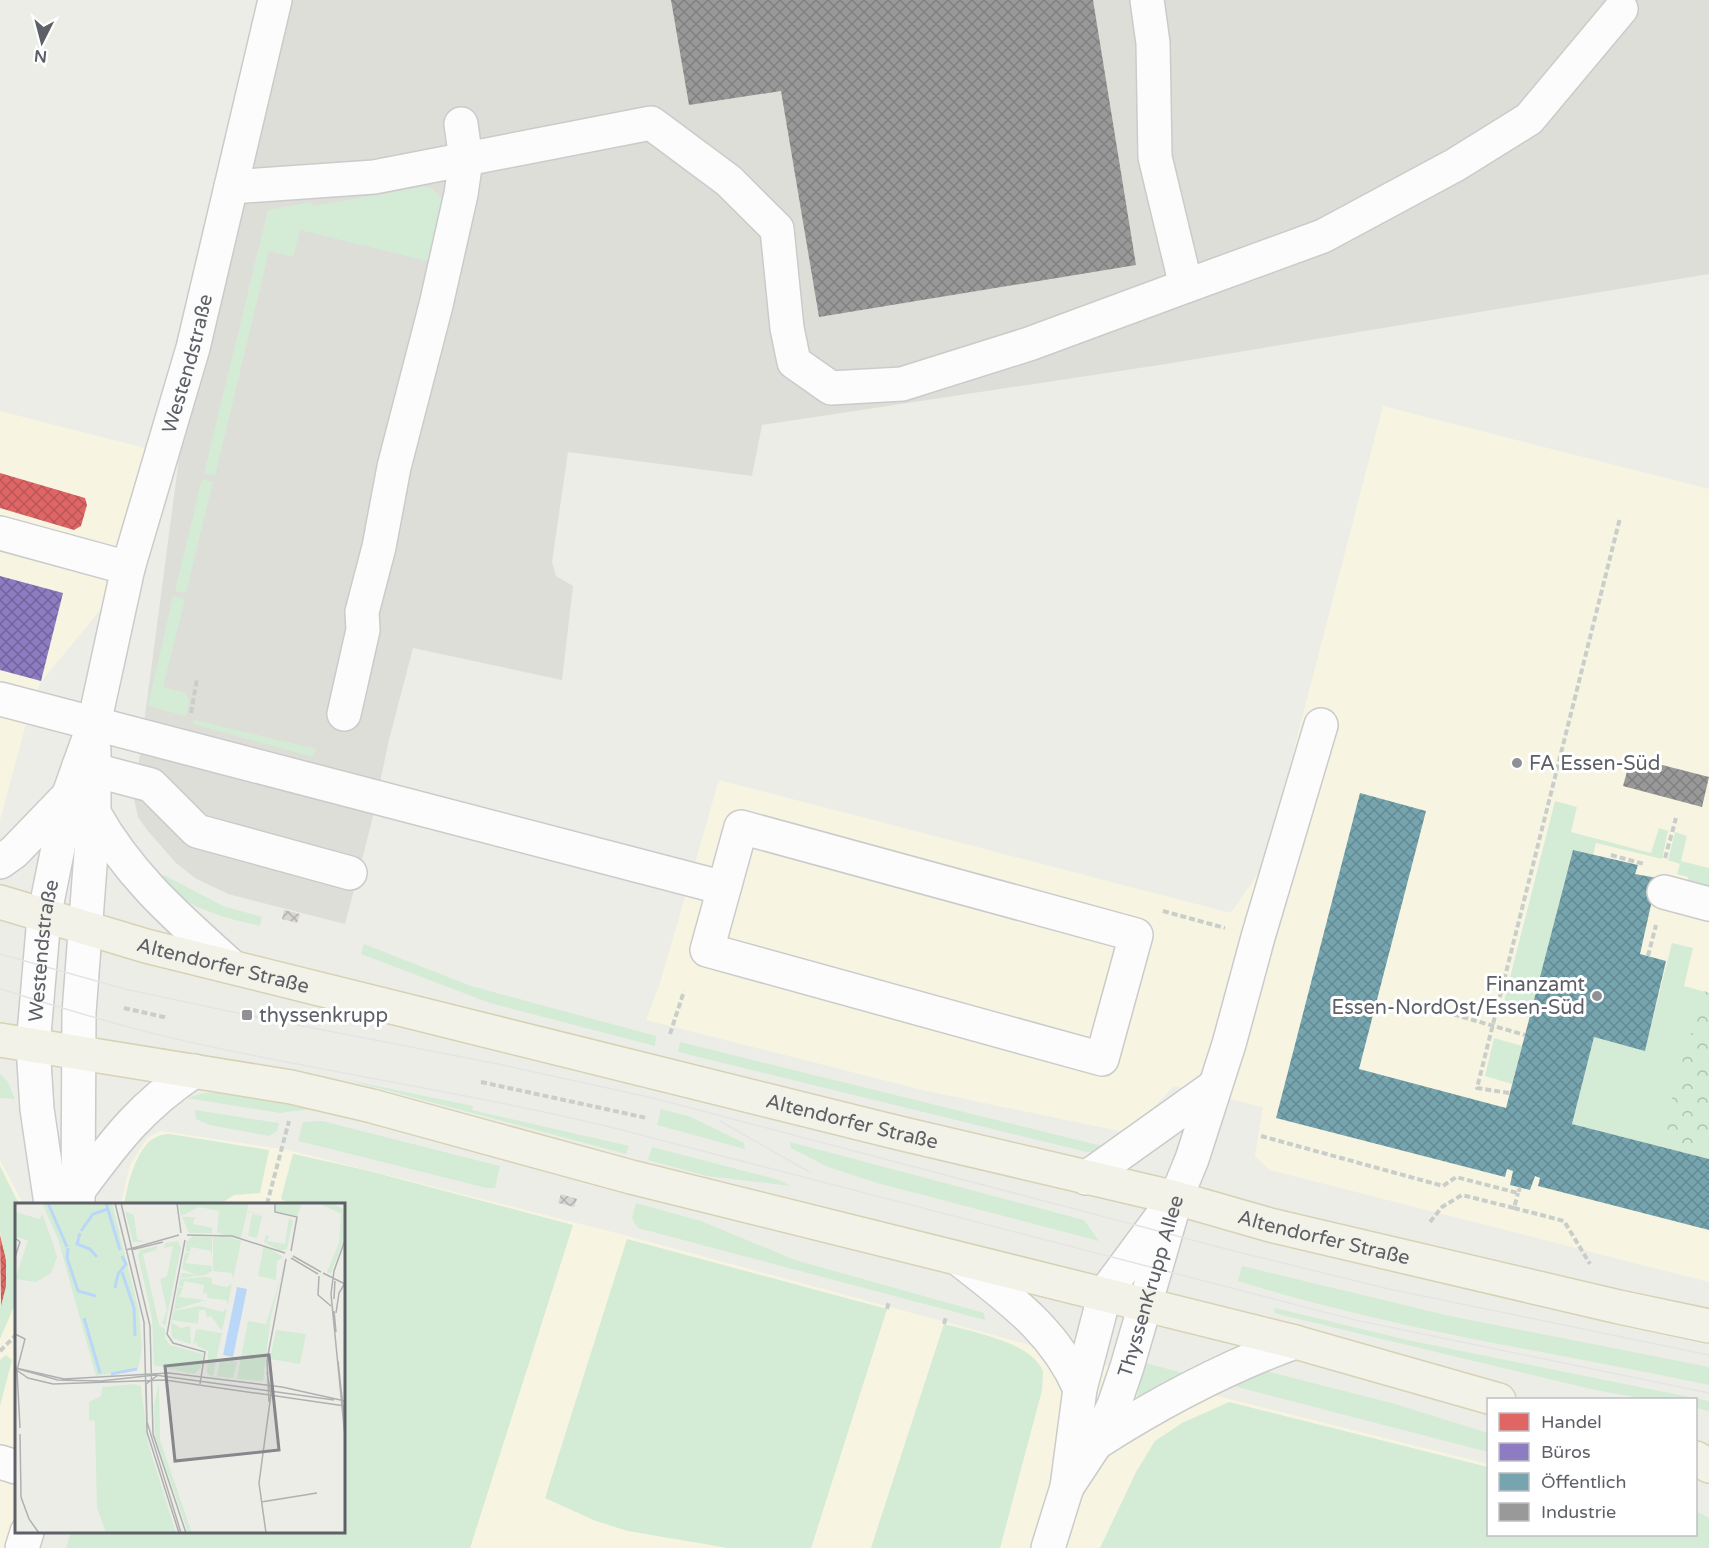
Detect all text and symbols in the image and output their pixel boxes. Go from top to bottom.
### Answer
north arrow [12,12,72,72]
text: N [33,45,48,67]
street label: Westendstraße [157,292,218,436]
place label: FA Essen-Süd [1529,752,1660,776]
marker: FA Essen-Süd [1510,756,1524,770]
street label: Westendstraße [24,877,64,1023]
street label: Altendorfer Straße [134,933,311,999]
place label: Finanzamt Essen-NordOst/Essen-Süd [1332,973,1585,1020]
marker: Finanzamt Essen-NordOst/Essen-Süd [1590,989,1604,1003]
place label: thyssenkrupp [259,1004,388,1028]
marker: thyssenkrupp [240,1008,254,1022]
street label: Altendorfer Straße [763,1089,940,1155]
street label: ThyssenKrupp Allee [1113,1193,1189,1381]
inset map [15,1203,345,1533]
street label: Altendorfer Straße [1235,1205,1412,1270]
legend [1487,1398,1697,1536]
text: Handel [1541,1411,1602,1433]
text: Büros [1541,1441,1591,1463]
text: Öffentlich [1541,1471,1626,1493]
text: Industrie [1541,1501,1616,1523]

